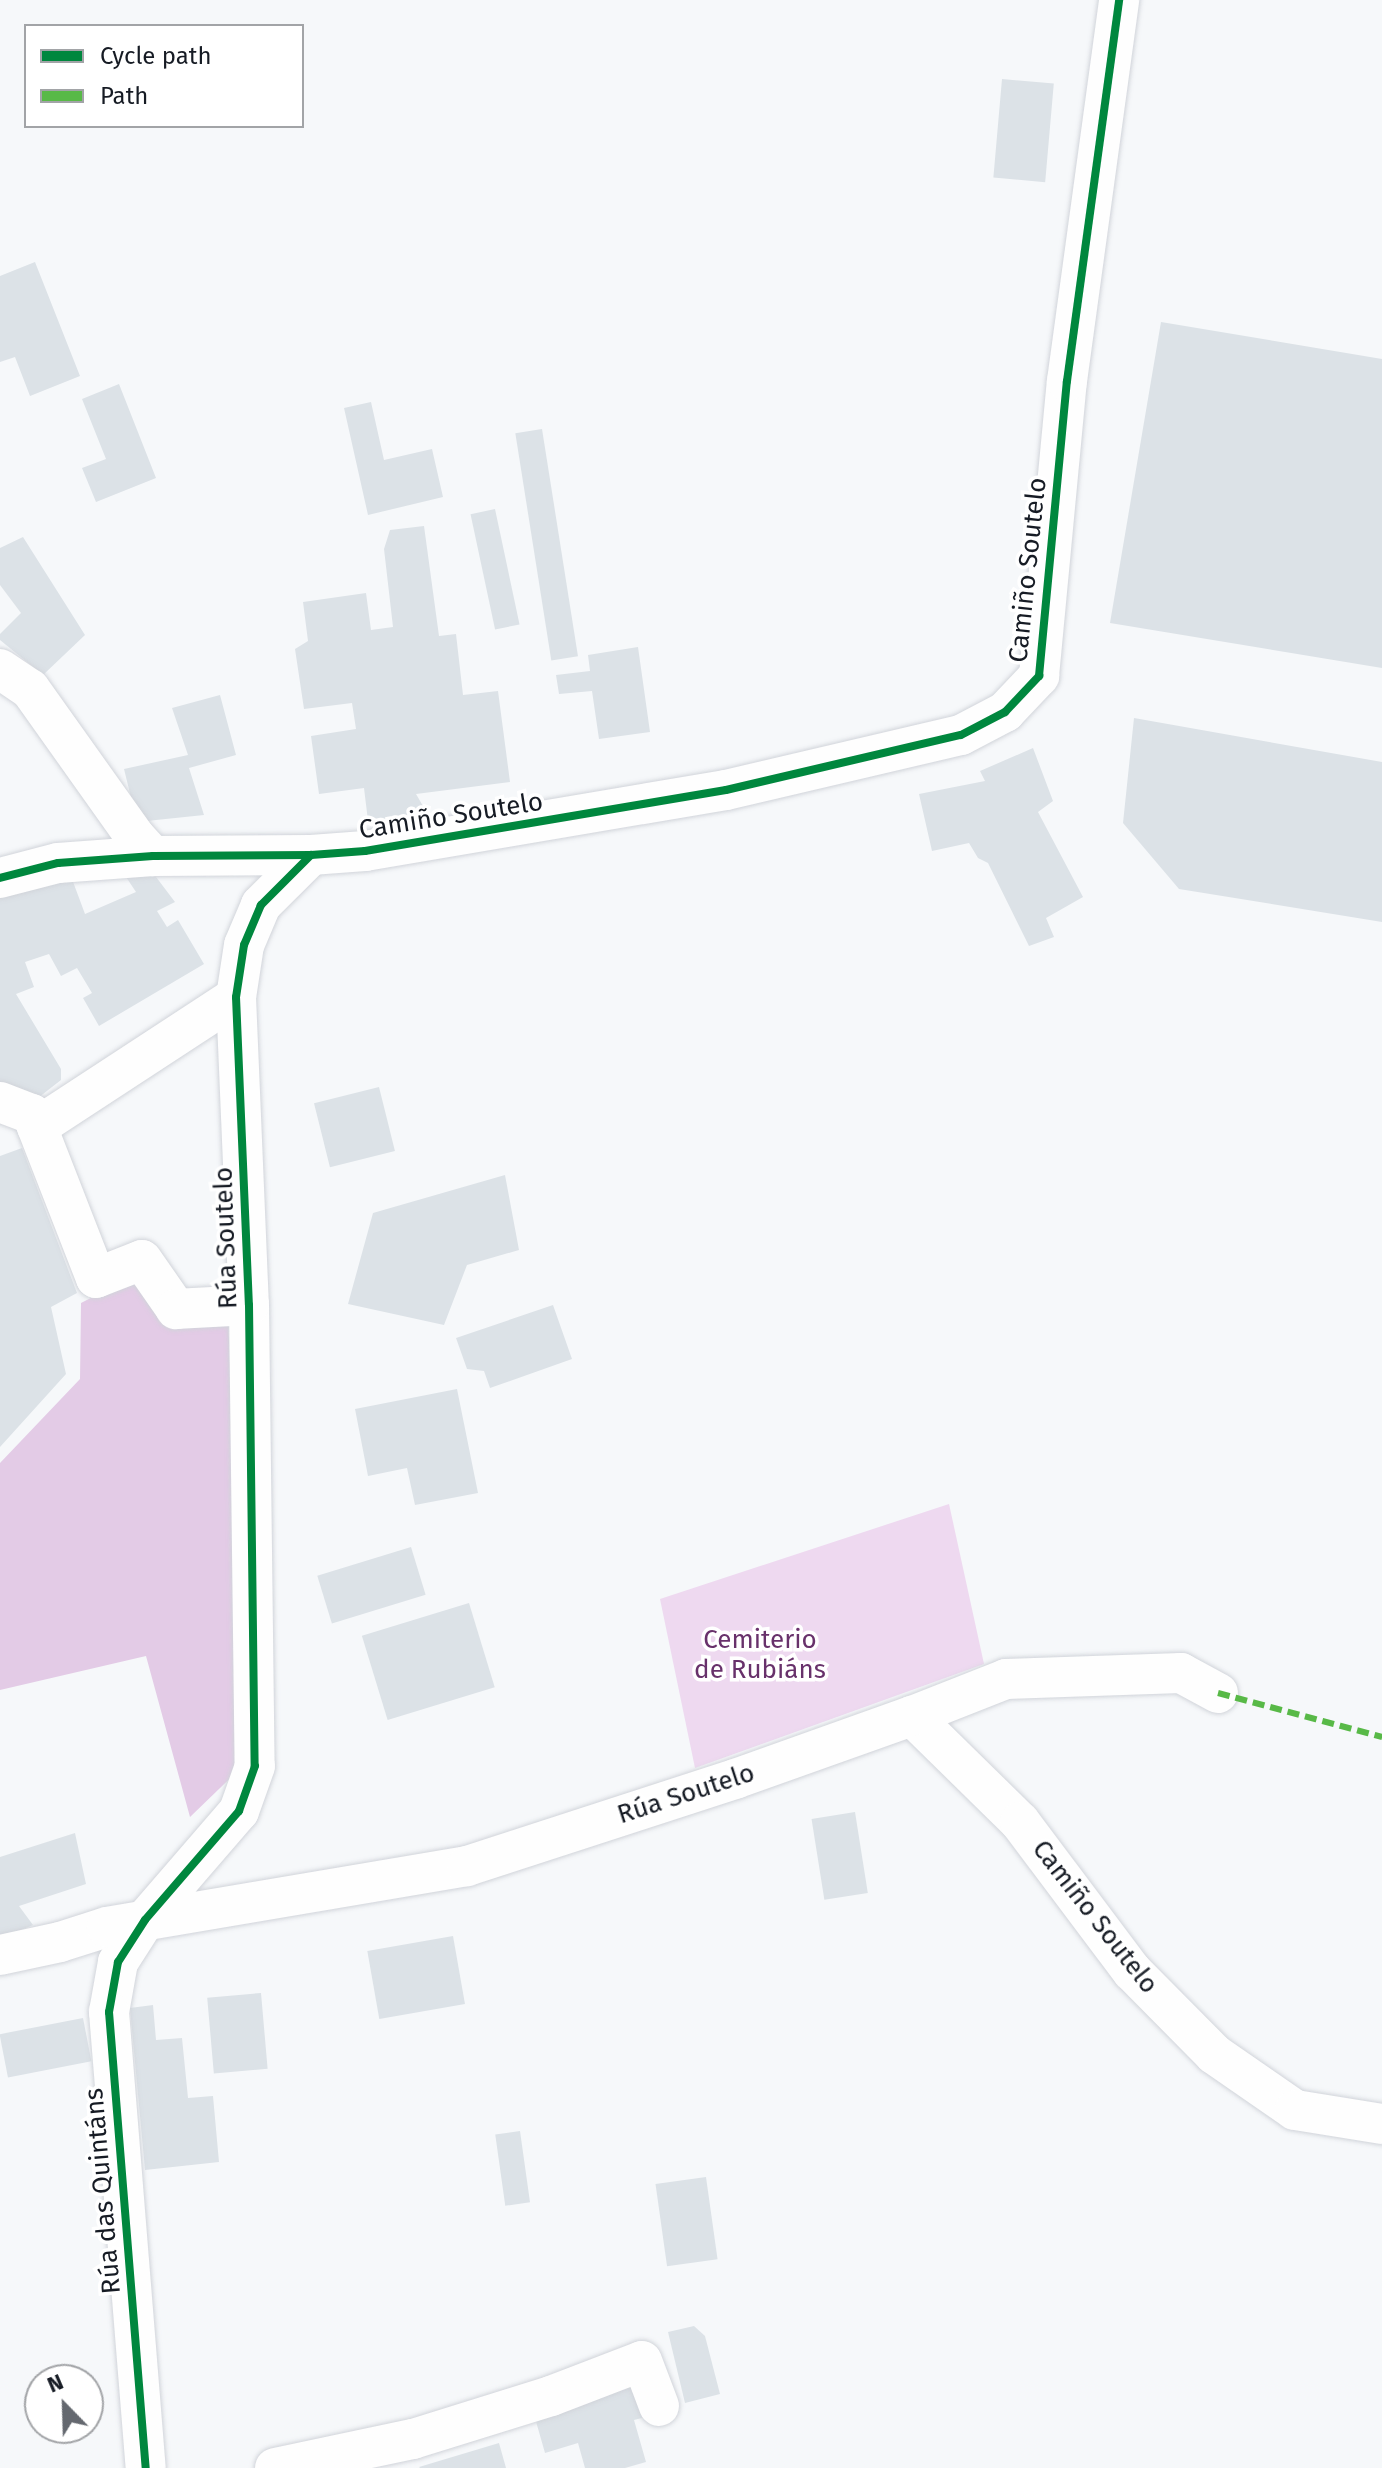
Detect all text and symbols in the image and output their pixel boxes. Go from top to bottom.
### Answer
legend [24,24,304,128]
text: Cycle path [100,42,212,70]
text: Path [100,82,148,110]
street label: Camiño Soutelo [1003,476,1053,664]
street label: Camiño Soutelo [357,786,545,846]
street label: Rúa Soutelo [208,1166,244,1310]
park label: Cemiterio de Rubiáns [694,1624,826,1686]
street label: Rúa Soutelo [614,1757,758,1831]
street label: Camiño Soutelo [1026,1834,1164,2000]
street label: Rúa das Quintáns [78,2087,128,2295]
north arrow [24,2364,104,2444]
text: N [43,2368,67,2399]

